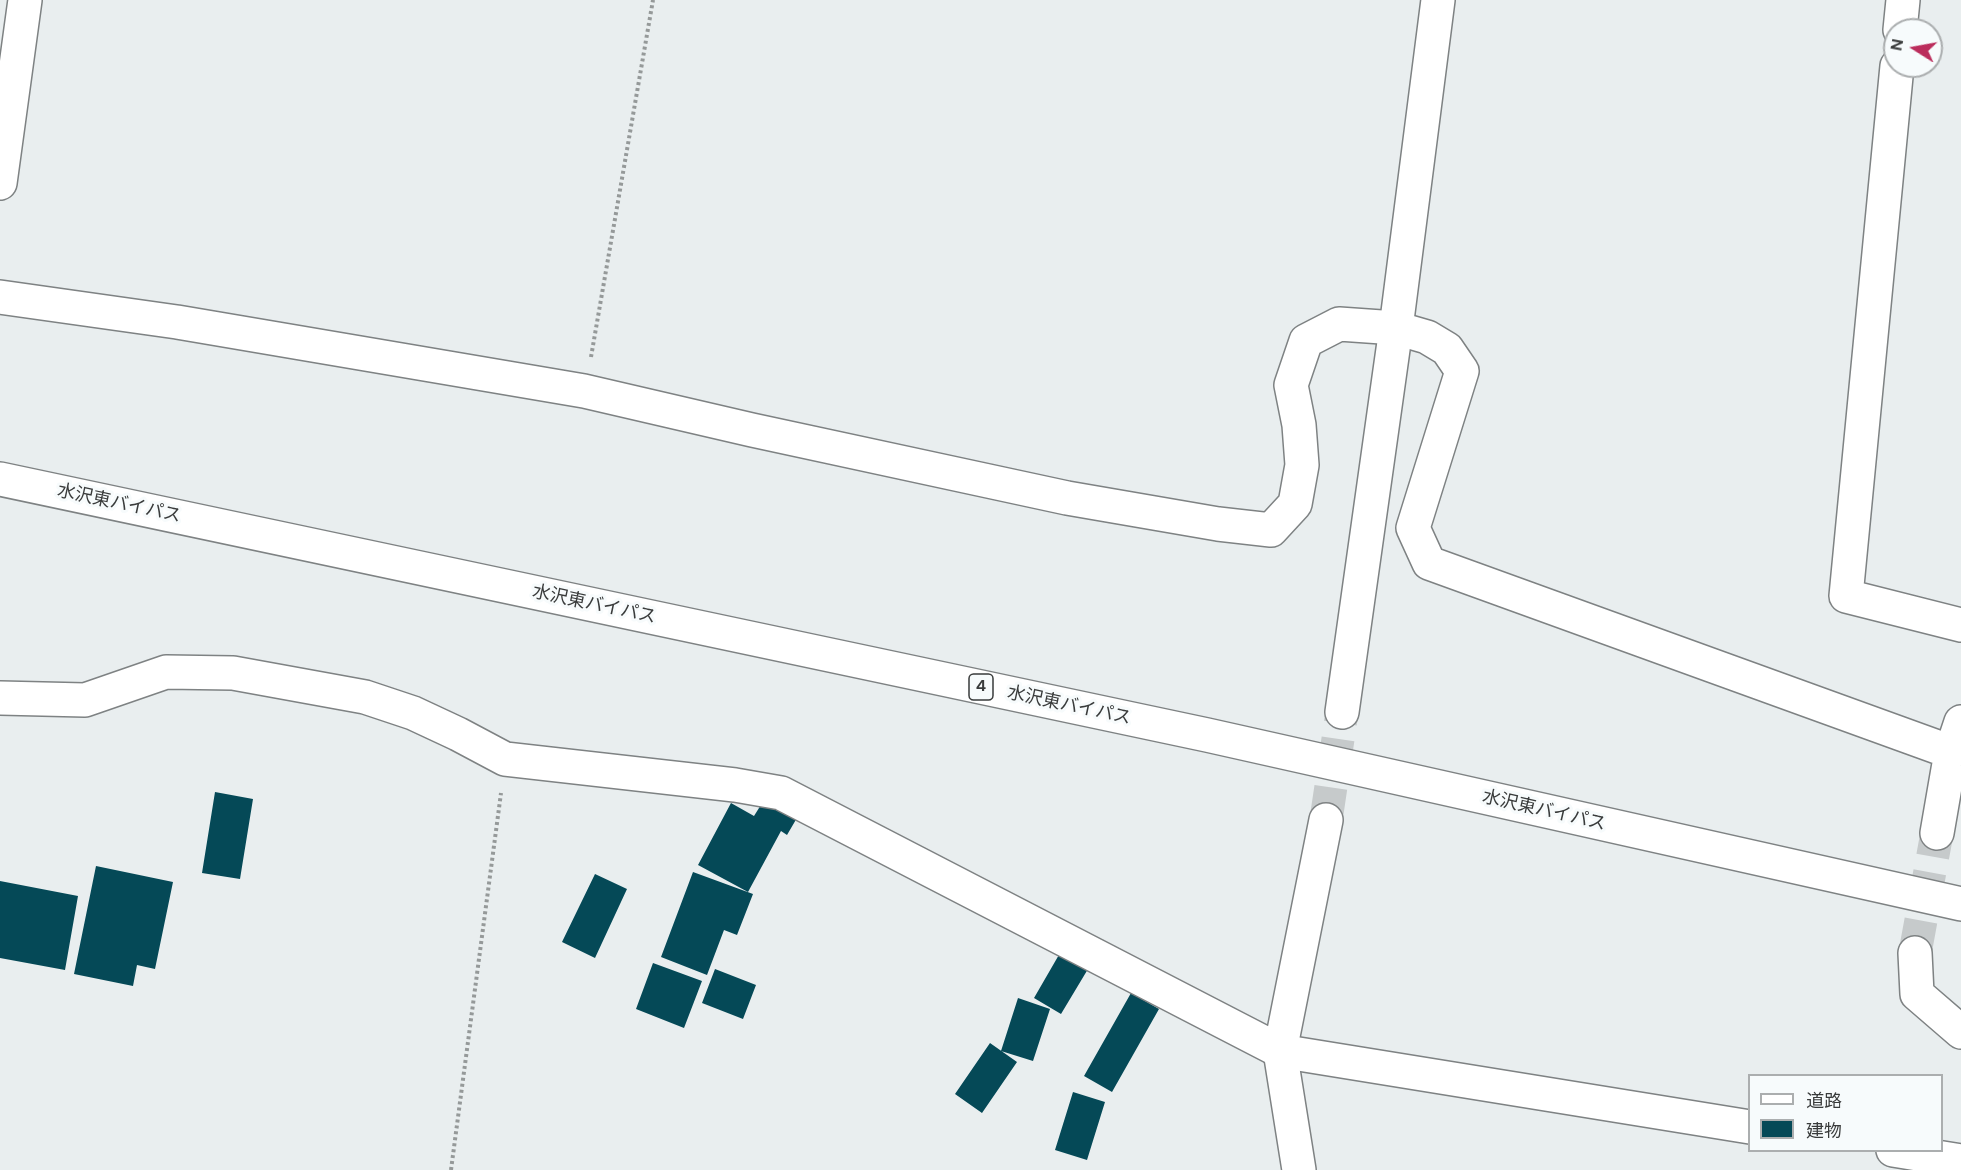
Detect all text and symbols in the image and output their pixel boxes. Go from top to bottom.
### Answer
north arrow [1883,18,1943,78]
text: N [1885,37,1908,53]
street label: 水沢東バイパス [55,480,183,528]
street label: 水沢東バイパス [530,581,658,629]
road number: 4 [969,674,993,700]
street label: 水沢東バイパス [1005,682,1133,730]
street label: 水沢東バイパス [1480,786,1608,836]
legend [1748,1074,1943,1152]
text: 道路 [1806,1089,1842,1113]
text: 建物 [1806,1119,1842,1143]

